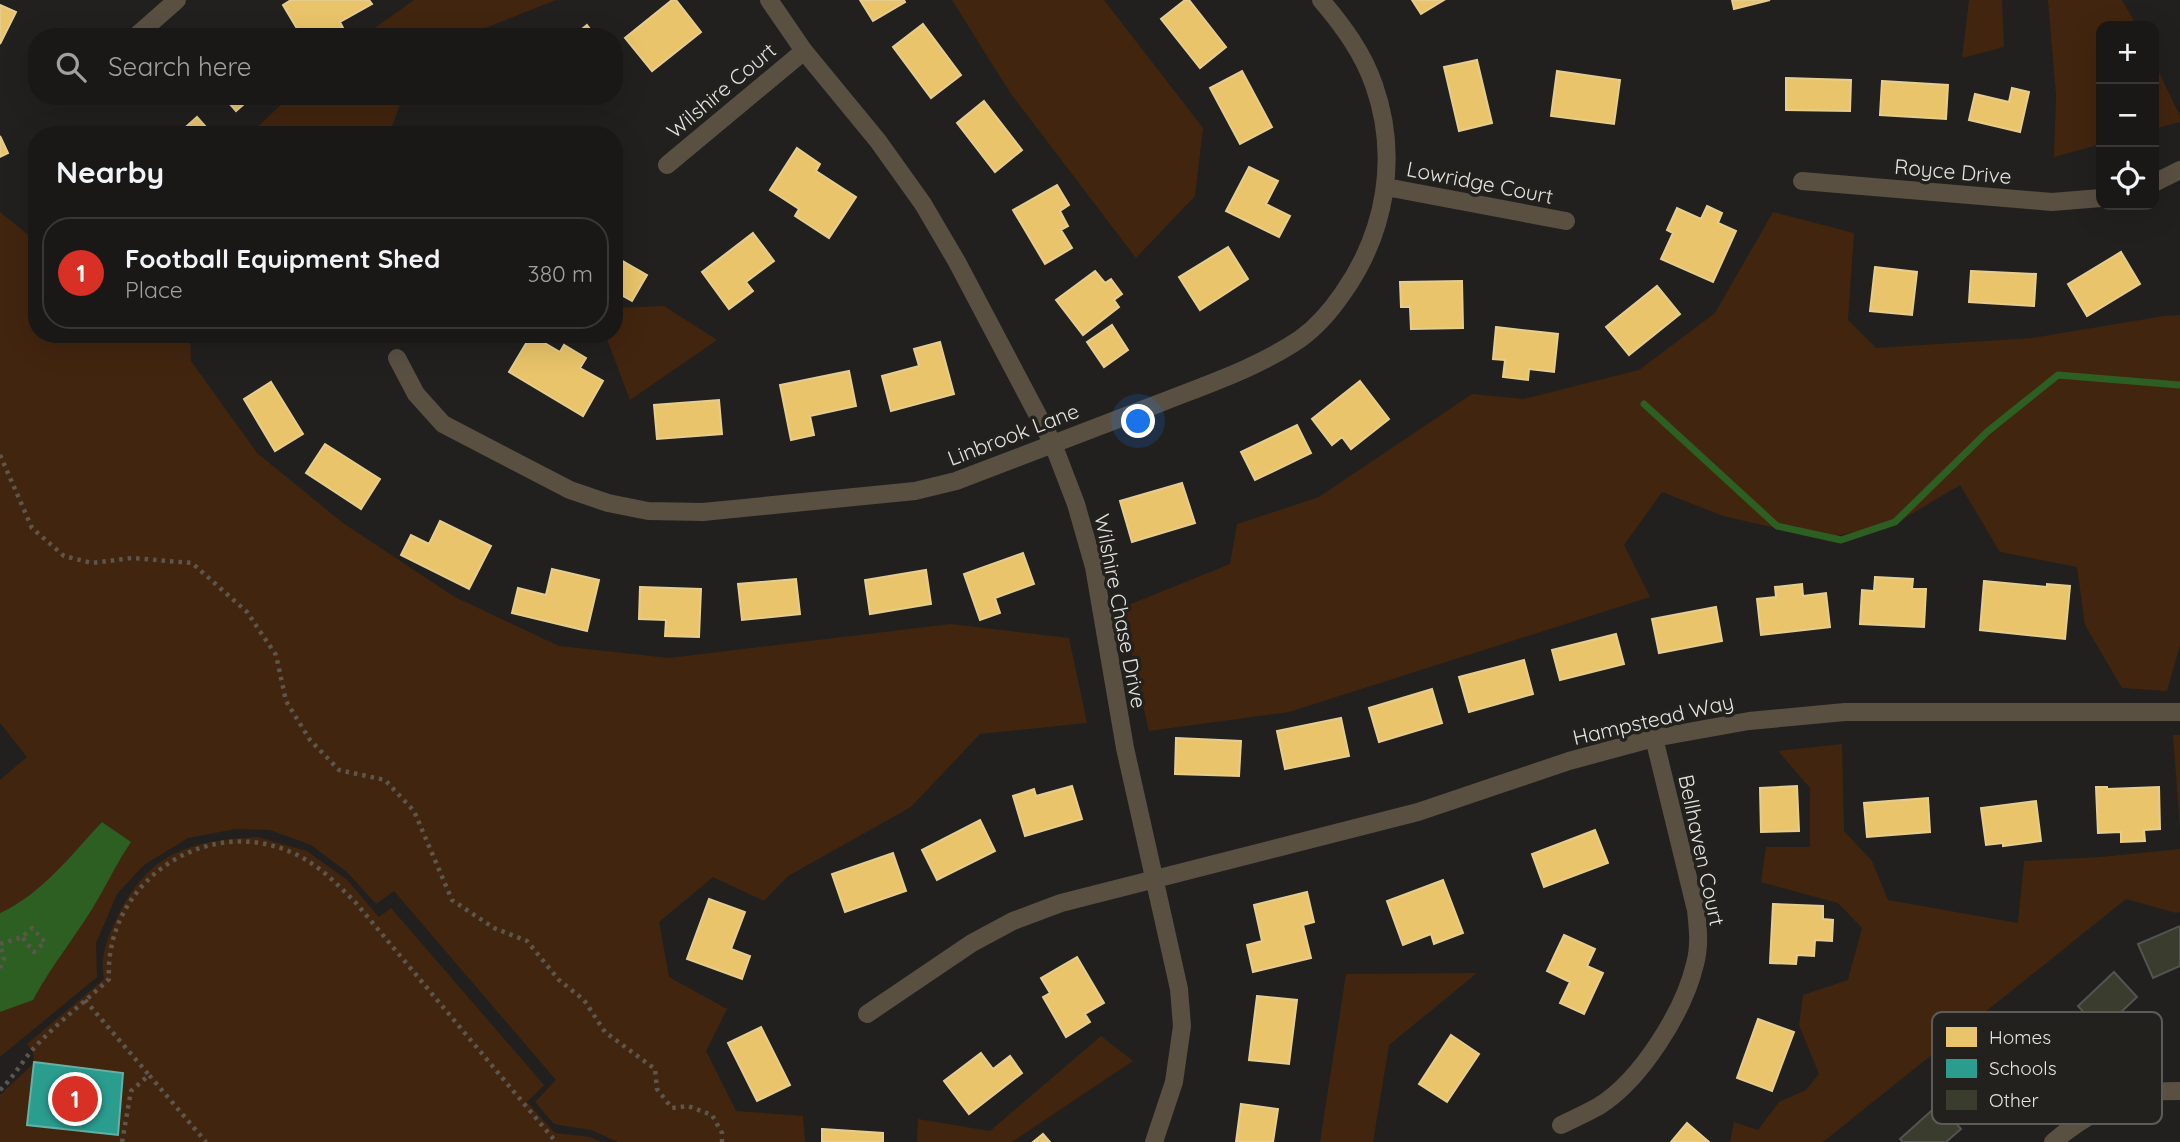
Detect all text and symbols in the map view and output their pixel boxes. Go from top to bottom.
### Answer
map controls [2096,21,2159,210]
button: + [2096,21,2159,84]
search box [28,28,623,105]
street label: Wilshire Court [661,37,781,143]
icon: search [52,48,90,86]
text: Search here [108,50,252,83]
button: − [2096,84,2159,147]
button: locate [2096,147,2159,210]
text: Nearby [56,153,164,191]
street label: Royce Drive [1893,153,2013,189]
street label: Lowridge Court [1404,155,1556,209]
text: Football Equipment Shed [125,242,440,275]
text: 1 [77,259,85,288]
text: 380 m [528,259,593,288]
text: Place [125,275,183,304]
street label: Linbrook Lane [944,397,1082,471]
your location [1121,404,1155,438]
street label: Wilshire Chase Drive [1089,512,1153,710]
street label: Hampstead Way [1570,688,1736,750]
street label: Bellhaven Court [1673,772,1731,928]
legend [1932,1012,2162,1124]
text: Homes [1989,1025,2051,1049]
text: Schools [1989,1056,2057,1080]
pin: 1 [52,1073,98,1125]
text: Other [1989,1088,2040,1112]

